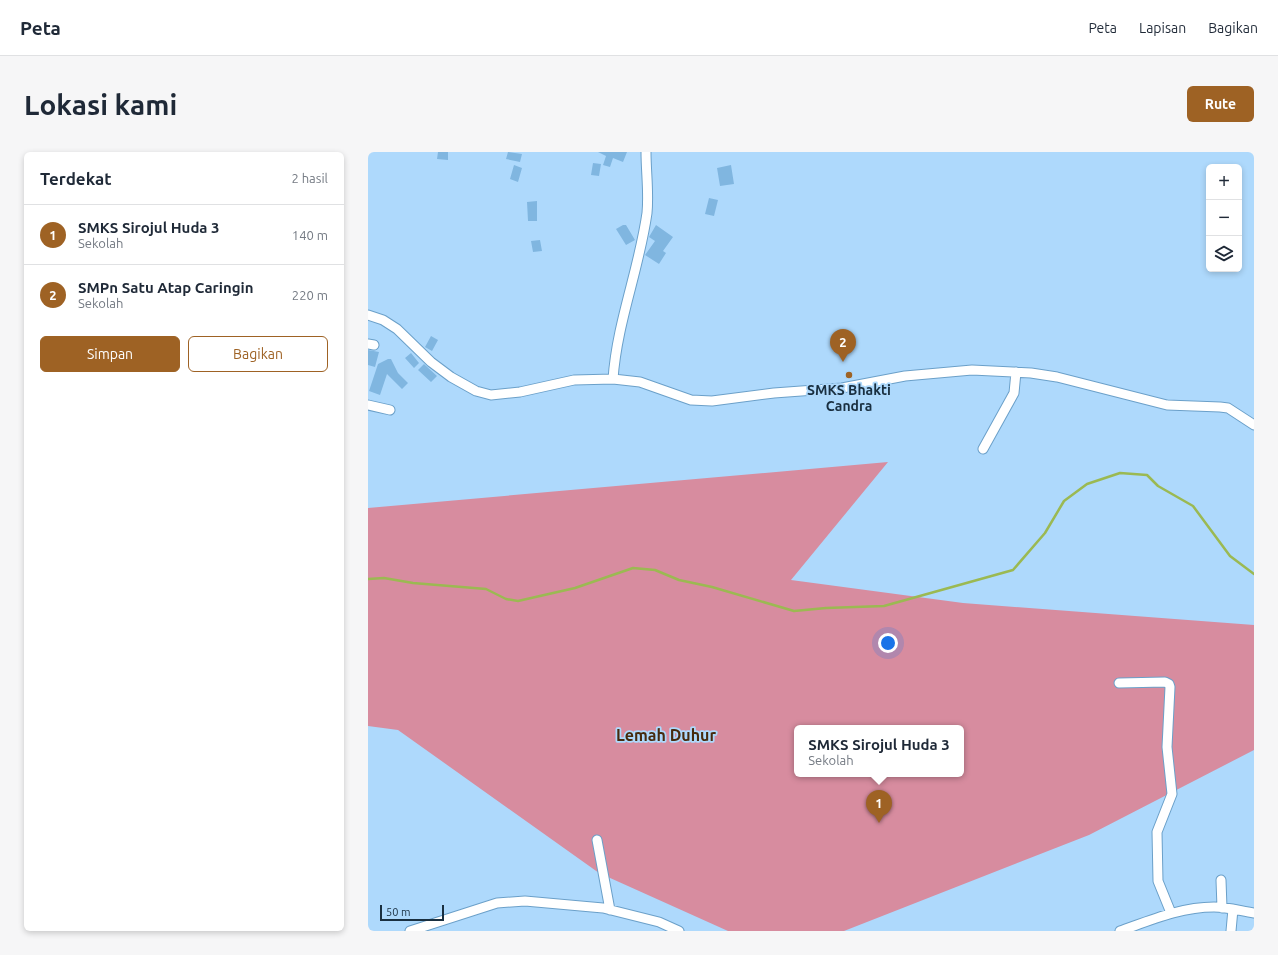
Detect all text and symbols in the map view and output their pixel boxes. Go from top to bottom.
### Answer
text: Peta [20,17,61,39]
text: Peta [1089,20,1117,36]
text: Lapisan [1139,20,1186,36]
text: Bagikan [1208,20,1258,36]
button: Rute [1187,86,1254,122]
text: Lokasi kami [24,89,177,120]
map controls [1206,164,1242,272]
button: + [1206,164,1242,200]
text: Terdekat [40,169,112,188]
text: 2 hasil [291,171,328,185]
button: − [1206,200,1242,236]
text: SMKS Sirojul Huda 3 [78,219,220,236]
text: 1 [49,228,57,242]
text: 140 m [292,228,328,242]
text: Sekolah [78,236,123,250]
button: layers [1206,236,1242,272]
text: SMPn Satu Atap Caringin [78,279,254,296]
text: 2 [49,288,57,302]
text: 220 m [292,288,328,302]
text: Sekolah [78,296,123,310]
pin: 2 [830,329,856,362]
button: Simpan [40,336,180,372]
button: Bagikan [188,336,328,372]
marker: SMKS Bhakti Candra [844,370,854,380]
place label: SMKS Bhakti Candra [807,382,891,414]
your location [878,633,898,653]
popup [794,725,964,777]
district label: Lemah Duhur [616,726,716,744]
text: SMKS Sirojul Huda 3 [808,736,950,753]
text: Sekolah [808,753,854,767]
pin: 1 [866,790,892,823]
scale bar [380,903,444,922]
text: 50 m [386,906,410,918]

